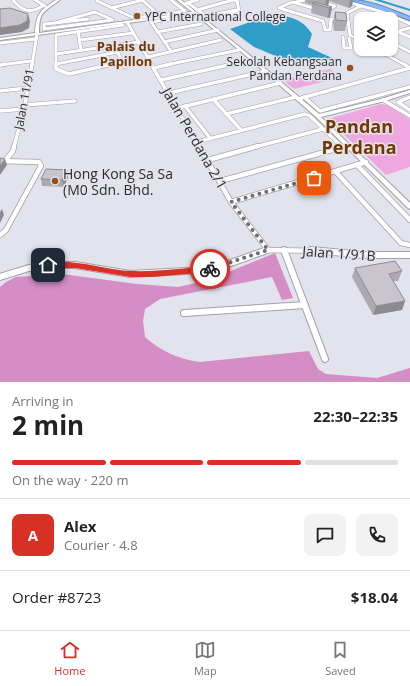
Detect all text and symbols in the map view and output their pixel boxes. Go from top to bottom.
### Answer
place label: YPC International College [145,8,286,25]
marker: YPC International College [132,11,142,21]
map controls [354,12,398,56]
button: layers [354,12,398,56]
district label: Palais du Papillon [97,37,155,70]
place label: Sekolah Kebangsaan Pandan Perdana [227,53,342,84]
marker: Sekolah Kebangsaan Pandan Perdana [345,63,355,73]
street label: Jalan 11/91 [10,67,38,132]
street label: Jalan Perdana 2/1 [157,82,232,192]
district label: Pandan Perdana [321,114,397,159]
pin [297,161,331,195]
place label: Hong Kong Sa Sa (M0 Sdn. Bhd. [63,164,173,199]
icon: bag [303,167,325,189]
marker: Hong Kong Sa Sa (M0 Sdn. Bhd. [50,176,60,186]
street label: Jalan 1/91B [300,241,376,265]
pin [31,248,65,282]
courier [190,249,230,289]
icon: home [37,254,59,276]
icon: bike [199,258,221,280]
text: Arriving in [12,392,74,410]
text: 22:30–22:35 [313,406,398,426]
text: 2 min [12,407,84,443]
text: On the way · 220 m [12,471,128,489]
button: chat [304,514,346,556]
button: phone [356,514,398,556]
text: Alex [64,516,96,536]
text: A [28,525,38,545]
text: Courier · 4.8 [64,536,138,554]
text: Order #8723 [12,587,101,607]
text: $18.04 [351,587,398,607]
tab: Home [54,639,85,678]
tab: Map [194,639,217,678]
tab: Saved [325,639,356,678]

